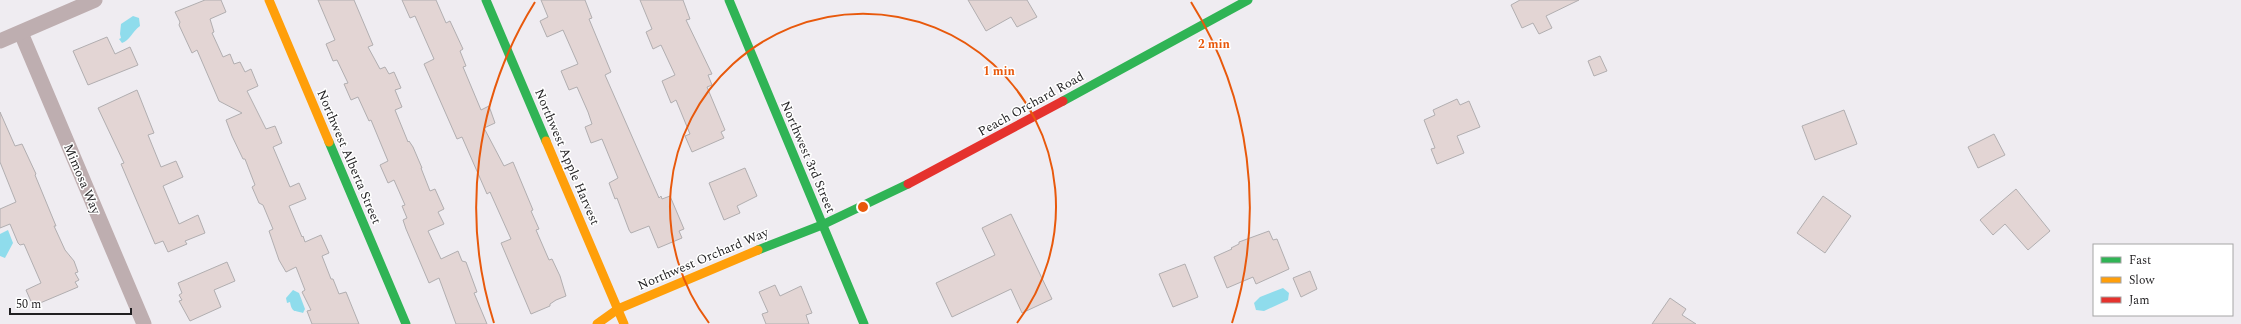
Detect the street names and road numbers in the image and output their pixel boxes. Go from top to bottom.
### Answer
street label: Peach Orchard Road [974,67,1088,141]
street label: Northwest Apple Harvest [529,86,605,229]
street label: Northwest Alberta Street [312,87,387,228]
street label: Northwest 3rd Street [775,98,841,217]
street label: Mimosa Way [58,141,106,218]
street label: Northwest Orchard Way [634,222,772,296]

